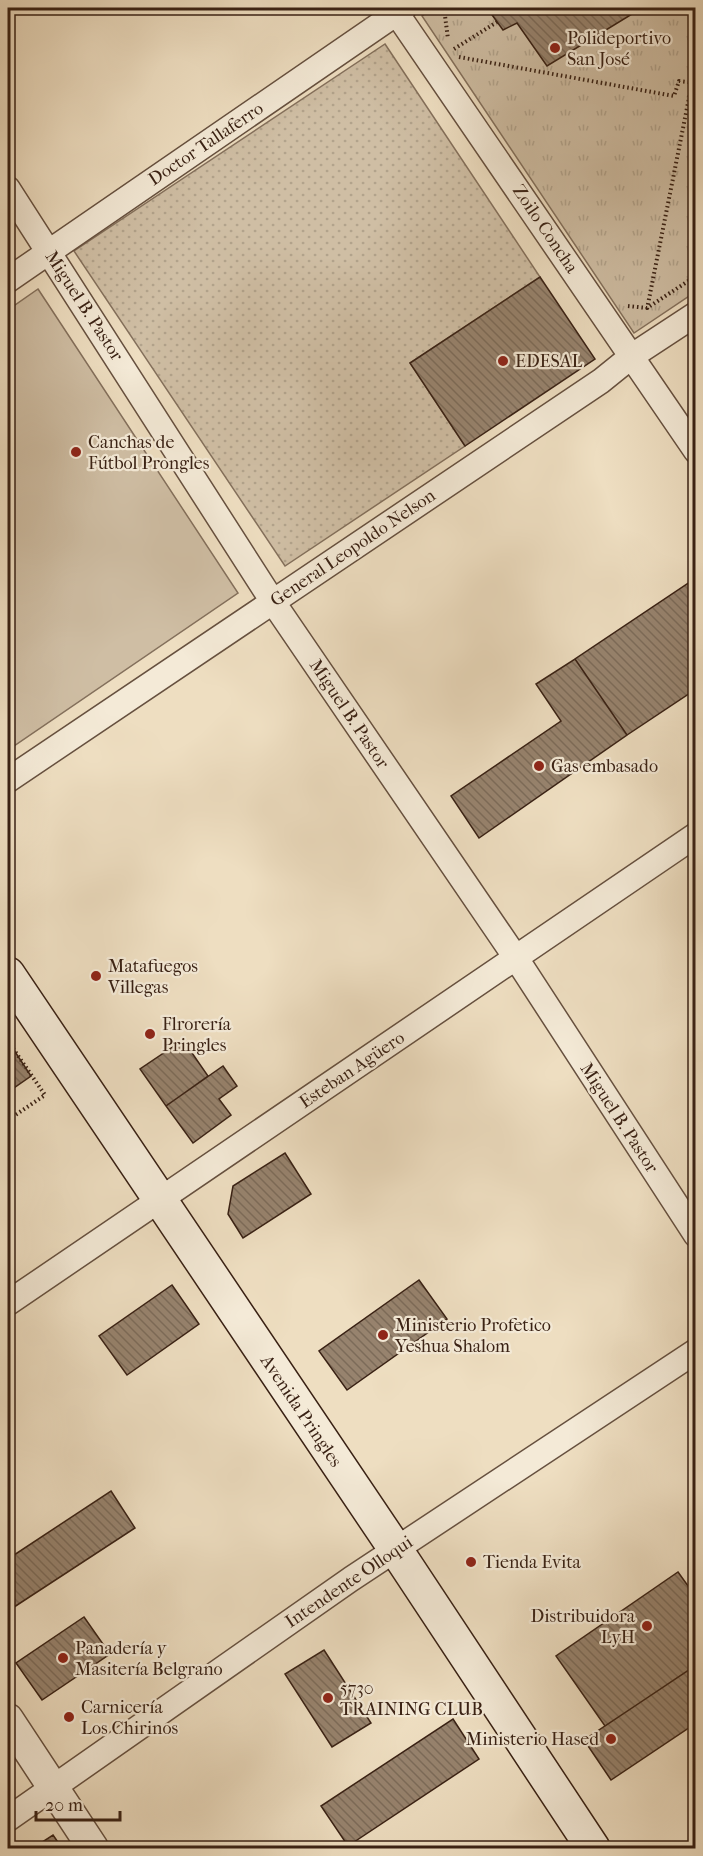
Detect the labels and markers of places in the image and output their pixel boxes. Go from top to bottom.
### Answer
place label: Polideportivo San José [567,28,671,70]
marker: Polideportivo San José [548,41,562,55]
place label: EDESAL [515,351,582,372]
marker: EDESAL [496,354,510,368]
place label: Canchas de Fútbol Prongles [88,432,210,474]
marker: Canchas de Fútbol Prongles [69,445,83,459]
place label: Gas embasado [551,756,658,777]
marker: Gas embasado [532,759,546,773]
place label: Matafuegos Villegas [107,956,198,998]
marker: Matafuegos Villegas [89,969,103,983]
place label: Flrorería Pringles [162,1014,232,1056]
marker: Flrorería Pringles [143,1027,157,1041]
place label: Ministerio Profetico Yeshua Shalom [394,1315,551,1357]
marker: Ministerio Profetico Yeshua Shalom [376,1328,390,1342]
place label: Tienda Evita [483,1552,582,1573]
marker: Tienda Evita [464,1555,478,1569]
place label: Distribuidora LyH [531,1606,636,1648]
marker: Distribuidora LyH [640,1619,654,1633]
place label: Panadería y Masitería Belgrano [75,1638,223,1680]
marker: Panadería y Masitería Belgrano [56,1651,70,1665]
place label: 5730 TRAINING CLUB [340,1678,483,1720]
marker: 5730 TRAINING CLUB [321,1691,335,1705]
place label: Carnicería Los Chirinos [81,1697,179,1739]
marker: Carnicería Los Chirinos [62,1710,76,1724]
place label: Ministerio Hased [466,1729,599,1750]
marker: Ministerio Hased [604,1732,618,1746]

